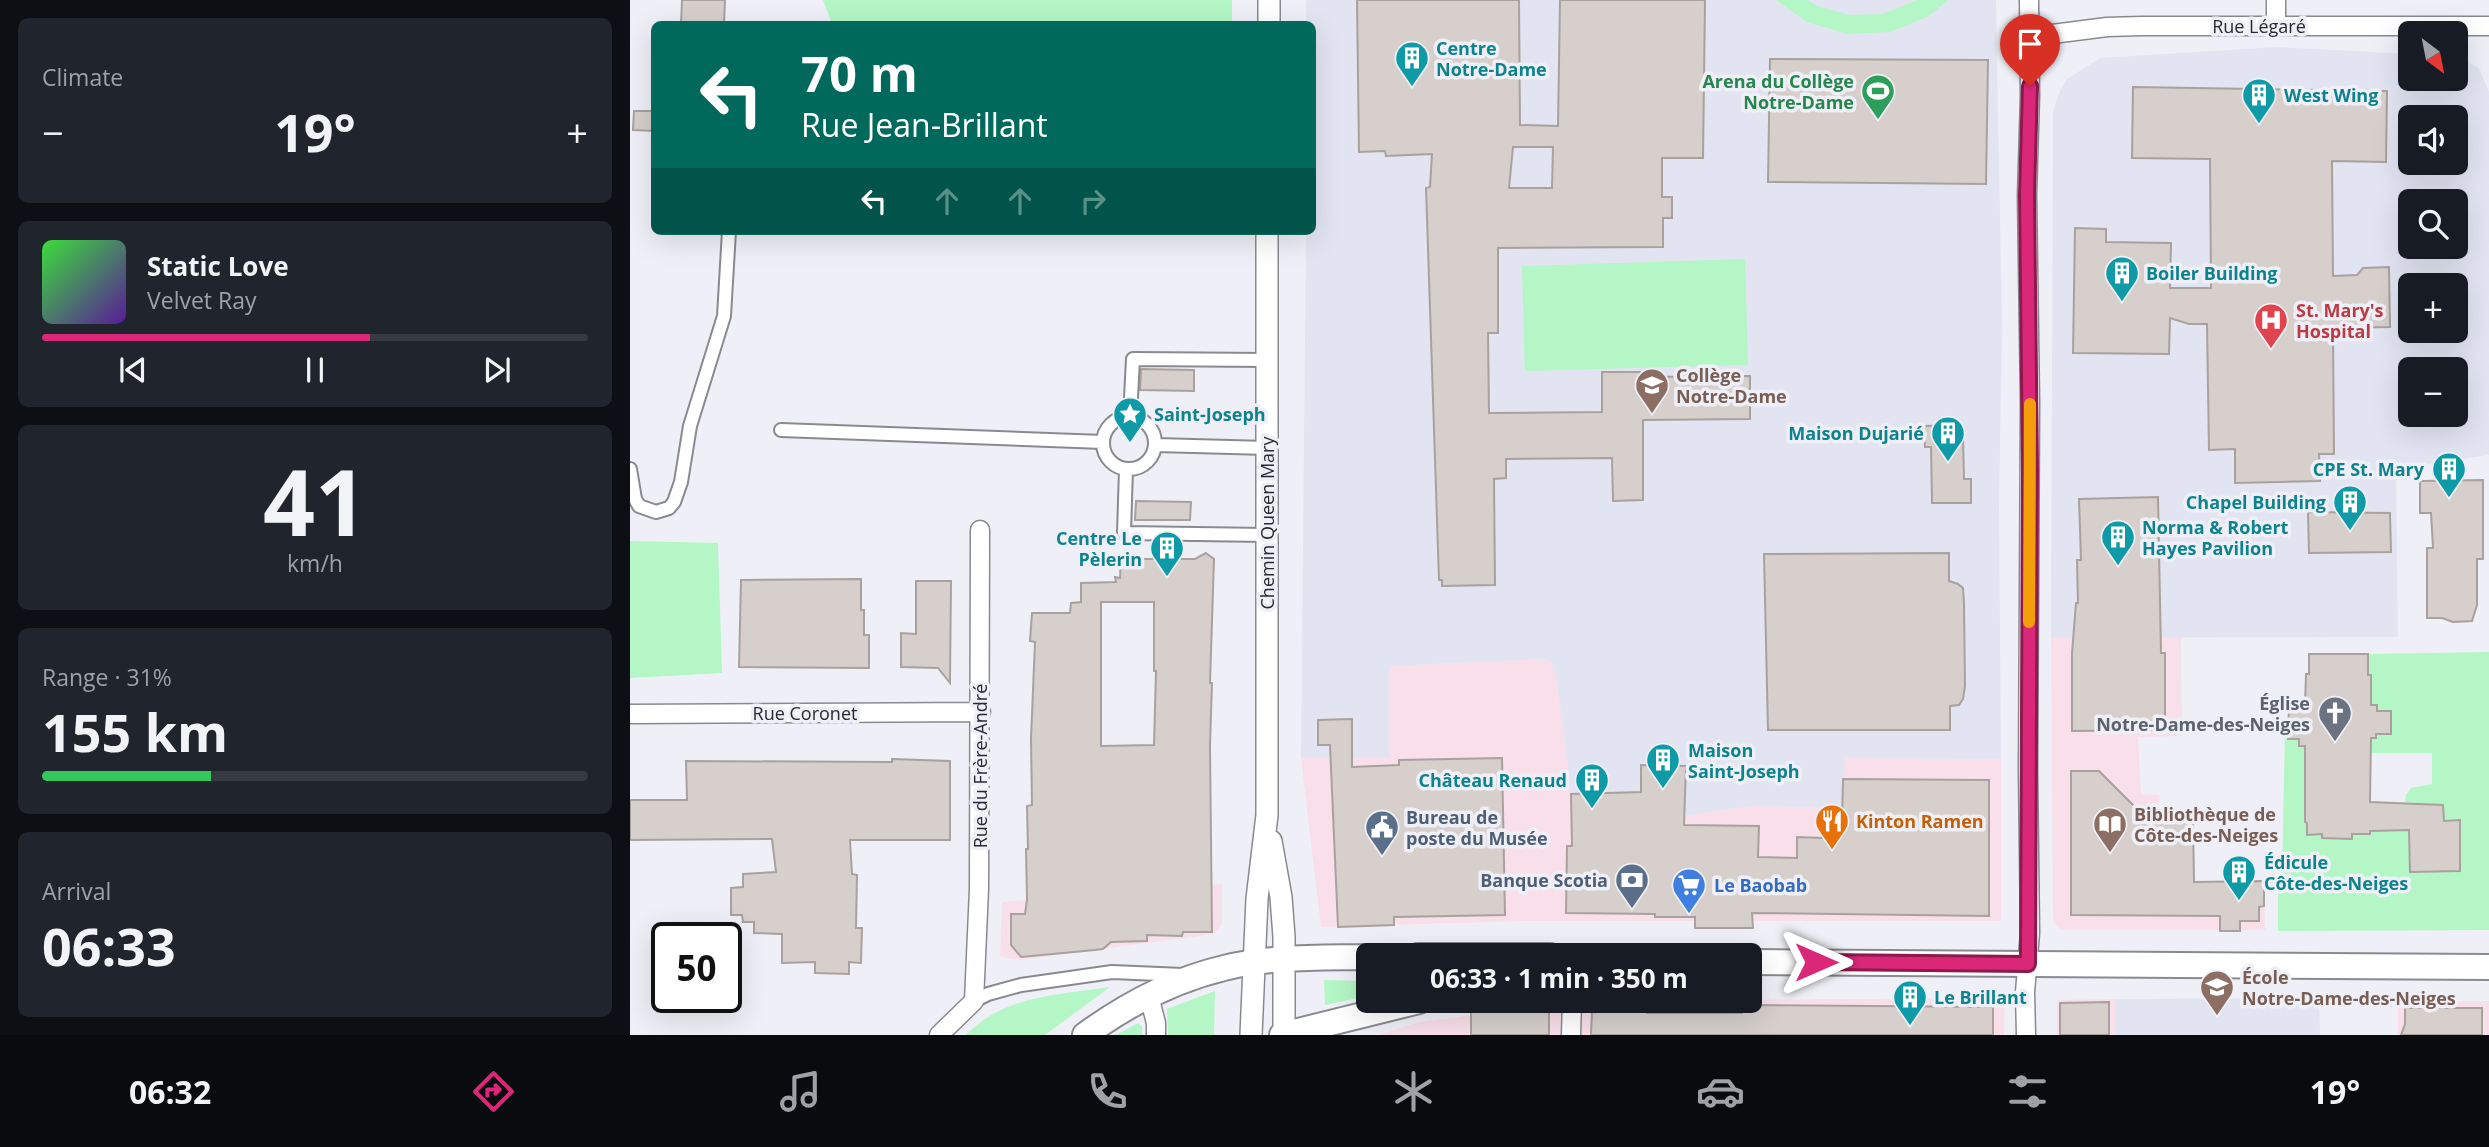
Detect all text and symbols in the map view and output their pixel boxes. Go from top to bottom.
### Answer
pin [2000,14,2060,86]
street label: Rue Légaré [2212,14,2306,38]
north arrow [2398,21,2468,91]
map controls [2398,21,2468,427]
icon: arrive [2011,25,2049,63]
place label: Centre Notre-Dame [1436,36,1547,81]
building icon: Centre Notre-Dame [1393,39,1431,88]
text: 70 m [801,40,918,106]
icon: left [686,49,777,140]
text: Climate [42,61,123,93]
place label: Arena du Collège Notre-Dame [1702,69,1854,114]
sports icon: Arena du Collège Notre-Dame [1859,72,1897,121]
building icon: West Wing [2240,76,2278,125]
place label: West Wing [2284,83,2378,107]
text: 19° [274,96,356,167]
text: Rue Jean-Brillant [801,103,1048,146]
button: sound [2398,105,2468,175]
text: − [42,106,64,158]
text: + [566,106,588,158]
icon: left [855,182,893,220]
icon: ahead [928,182,966,220]
icon: ahead [1001,182,1039,220]
icon: right [1074,182,1112,220]
button: search [2398,189,2468,259]
text: Static Love [147,248,289,284]
building icon: Boiler Building [2103,254,2141,303]
place label: Boiler Building [2146,261,2278,285]
button: + [2398,273,2468,343]
text: Velvet Ray [147,284,257,316]
place label: St. Mary's Hospital [2296,298,2384,343]
hospital icon: St. Mary's Hospital [2252,301,2290,350]
icon: previous [114,351,152,389]
icon: pause [296,351,334,389]
icon: next [478,351,516,389]
button: − [2398,357,2468,427]
place label: Collège Notre-Dame [1676,363,1787,408]
school or university icon: Collège Notre-Dame [1633,366,1671,415]
place icon: Saint-Joseph [1111,395,1149,444]
place label: Saint-Joseph [1154,402,1266,426]
building icon: Maison Dujarié [1929,414,1967,463]
place label: Maison Dujarié [1788,421,1924,445]
street label: Chemin Queen Mary [1255,436,1279,609]
text: 41 [263,439,367,563]
building icon: CPE St. Mary [2430,450,2468,499]
place label: CPE St. Mary [2313,457,2425,481]
building icon: Chapel Building [2331,483,2369,532]
place label: Chapel Building [2186,490,2326,514]
place label: Norma & Robert Hayes Pavilion [2142,515,2289,560]
building icon: Norma & Robert Hayes Pavilion [2099,518,2137,567]
place label: Centre Le Pèlerin [1056,526,1142,571]
building icon: Centre Le Pèlerin [1148,529,1186,578]
text: km/h [287,547,343,579]
text: Range · 31% [42,661,172,693]
street label: Rue du Frère-André [968,684,992,848]
place label: Église Notre-Dame-des-Neiges [2096,691,2310,736]
church icon: Église Notre-Dame-des-Neiges [2316,694,2354,743]
text: 155 km [42,696,228,767]
street label: Rue Coronet [753,701,857,725]
place label: Maison Saint-Joseph [1688,738,1800,783]
building icon: Maison Saint-Joseph [1644,741,1682,790]
building icon: Château Renaud [1573,761,1611,810]
place label: Château Renaud [1419,768,1567,792]
restaurant icon: Kinton Ramen [1813,802,1851,851]
place label: Bibliothèque de Côte-des-Neiges [2134,802,2278,847]
place label: Bureau de poste du Musée [1406,805,1548,850]
library icon: Bibliothèque de Côte-des-Neiges [2091,805,2129,854]
public building icon: Bureau de poste du Musée [1363,808,1401,857]
place label: Kinton Ramen [1856,809,1984,833]
place label: Édicule Côte-des-Neiges [2264,850,2408,895]
building icon: Édicule Côte-des-Neiges [2220,853,2258,902]
bank icon: Banque Scotia [1613,861,1651,910]
supermarket icon: Le Baobab [1670,866,1708,915]
place label: Banque Scotia [1480,868,1608,892]
place label: Le Baobab [1714,873,1807,897]
text: Arrival [42,875,111,907]
text: 06:33 [42,910,176,981]
speed limit sign: 50 [651,922,742,1013]
position arrow [1779,925,1853,999]
text: 06:33 · 1 min · 350 m [1430,960,1688,996]
place label: École Notre-Dame-des-Neiges [2242,965,2456,1010]
school or university icon: École Notre-Dame-des-Neiges [2198,968,2236,1017]
building icon: Le Brillant [1891,978,1929,1027]
place label: Le Brillant [1934,985,2027,1009]
icon: directions [469,1067,518,1116]
icon: music [776,1067,825,1116]
icon: phone [1083,1067,1132,1116]
icon: climate [1389,1067,1438,1116]
icon: car [1696,1067,1745,1116]
icon: filters [2003,1067,2052,1116]
text: 06:32 [129,1070,211,1113]
text: 19° [2310,1070,2360,1113]

